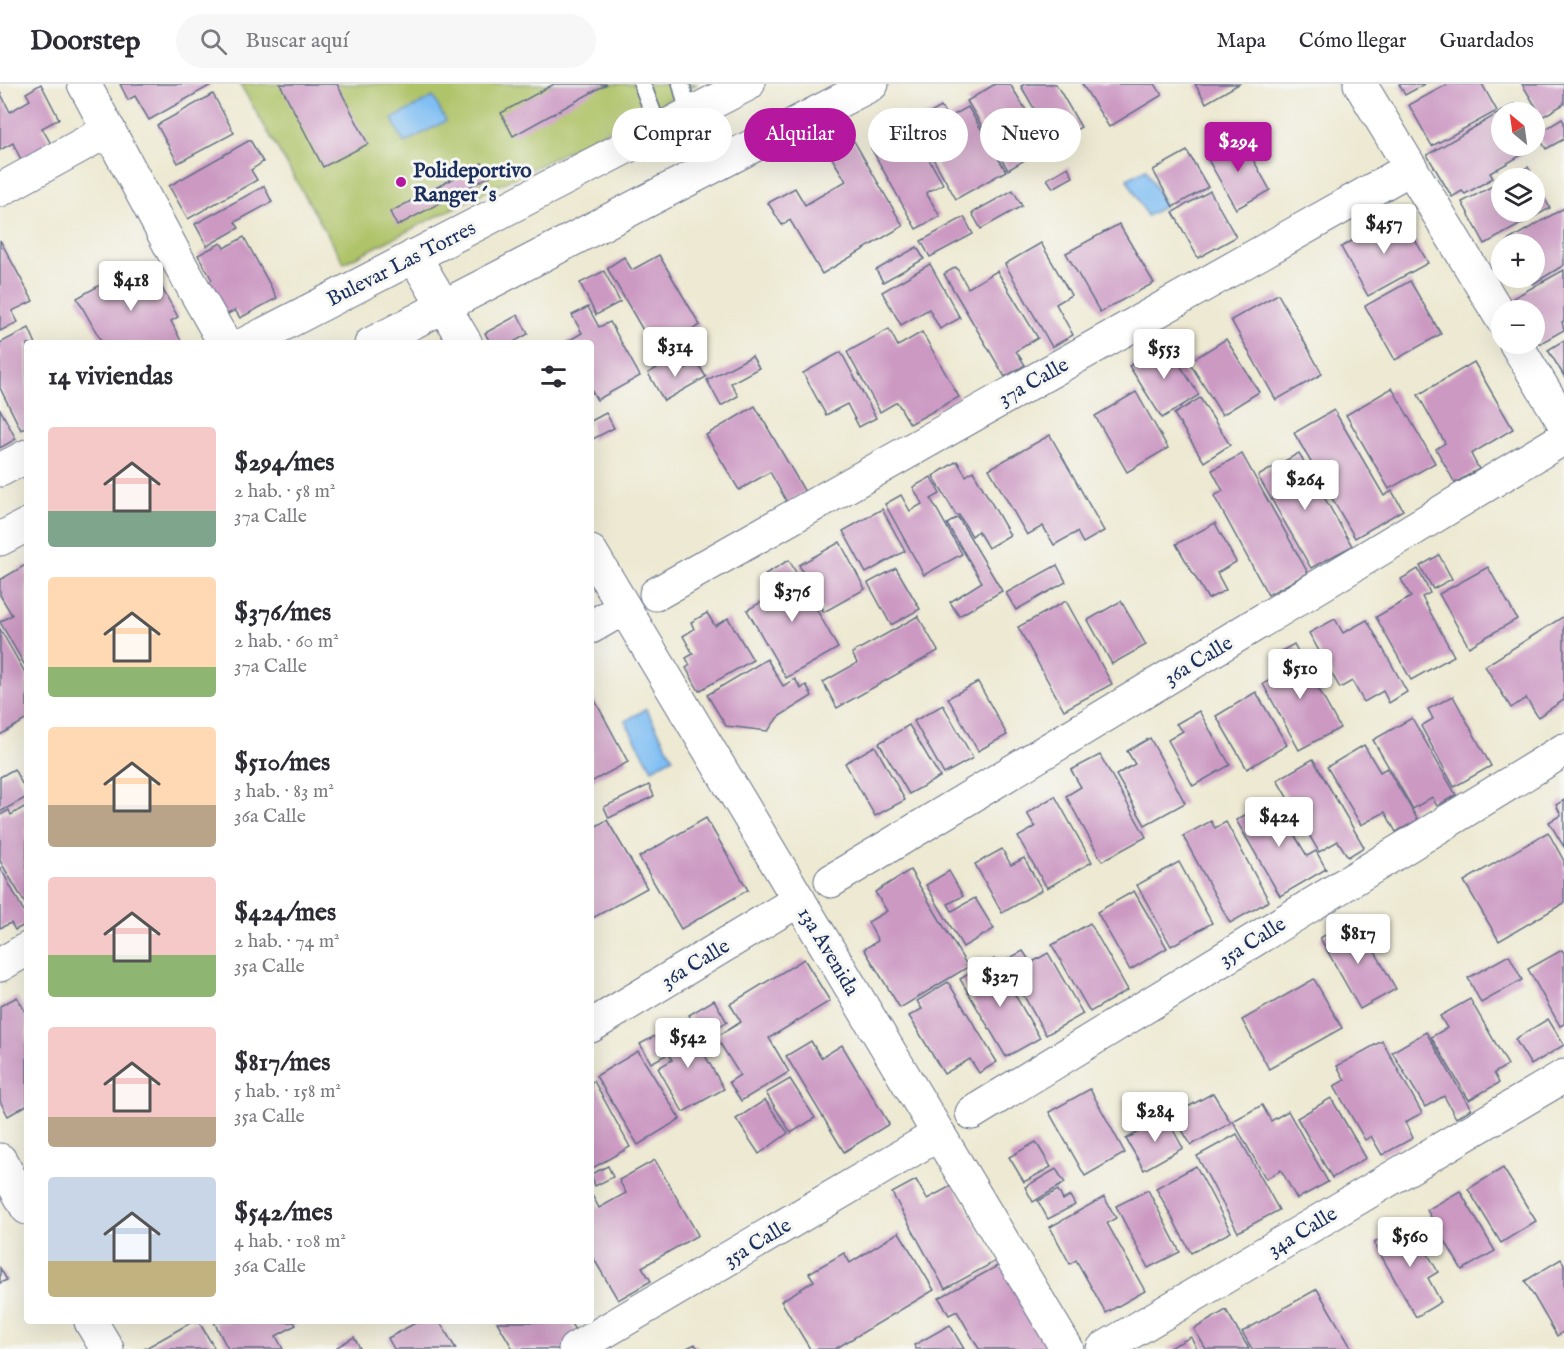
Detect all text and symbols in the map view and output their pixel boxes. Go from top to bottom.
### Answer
search box [176,14,596,68]
text: Doorstep [30,24,140,59]
icon: search [197,25,230,58]
text: Buscar aquí [245,27,349,55]
text: Mapa [1217,28,1266,55]
text: Cómo llegar [1299,28,1406,55]
text: Guardados [1439,28,1534,55]
north arrow [1491,102,1545,156]
map controls [1491,102,1545,354]
chip: Comprar [612,108,732,162]
chip: Alquilar [744,108,856,162]
chip: Filtros [868,108,968,162]
chip: Nuevo [980,108,1081,162]
pin: $294 [1202,122,1274,173]
text: $294 [1219,129,1257,154]
place label: Polideportivo Ranger´s [413,158,532,209]
button: layers [1491,168,1545,222]
marker: Polideportivo Ranger´s [394,175,408,189]
pin: $457 [1348,204,1420,255]
text: $457 [1365,211,1403,236]
street label: Bulevar Las Torres [323,215,481,314]
button: + [1491,234,1545,288]
pin: $418 [95,261,167,312]
text: $418 [113,268,149,293]
button: − [1491,300,1545,354]
pin: $314 [639,327,711,378]
pin: $553 [1128,329,1200,380]
text: $314 [657,334,693,359]
text: $553 [1147,336,1181,361]
street label: 37a Calle [994,352,1074,413]
text: 14 viviendas [48,360,173,393]
icon: filters [537,360,570,393]
text: $294/mes [234,446,334,479]
icon: home [96,451,168,523]
pin: $264 [1269,460,1341,511]
text: $264 [1286,467,1324,492]
text: 2 hab. · 58 m² [234,479,336,504]
text: 37a Calle [234,504,307,529]
pin: $376 [756,572,828,623]
text: $376 [774,579,810,604]
text: $376/mes [234,596,331,629]
icon: home [96,601,168,673]
text: 2 hab. · 60 m² [234,629,339,654]
street label: 36a Calle [1159,630,1238,692]
pin: $510 [1264,649,1336,700]
text: 37a Calle [234,654,307,679]
text: $510 [1282,656,1318,681]
text: $510/mes [234,746,330,779]
icon: home [96,751,168,823]
text: 3 hab. · 83 m² [234,779,334,804]
pin: $424 [1243,797,1315,848]
text: 36a Calle [234,804,306,829]
text: $424 [1259,804,1299,829]
text: $424/mes [234,896,336,929]
icon: home [96,901,168,973]
street label: 13a Avenida [791,902,865,1002]
street label: 35a Calle [1214,911,1292,973]
pin: $817 [1322,914,1394,965]
text: $817 [1340,921,1376,946]
text: 2 hab. · 74 m² [234,929,340,954]
street label: 36a Calle [656,933,735,995]
text: 35a Calle [234,954,305,979]
pin: $327 [964,957,1036,1008]
text: $327 [981,964,1019,989]
pin: $542 [652,1018,724,1069]
text: $542 [669,1025,707,1050]
text: $817/mes [234,1046,330,1079]
icon: home [96,1051,168,1123]
text: 5 hab. · 158 m² [234,1079,341,1104]
pin: $284 [1119,1092,1191,1143]
text: $284 [1136,1099,1174,1124]
text: 35a Calle [234,1104,305,1129]
text: $542/mes [234,1196,333,1229]
icon: home [96,1201,168,1273]
street label: 34a Calle [1263,1201,1343,1264]
street label: 35a Calle [719,1212,797,1274]
pin: $560 [1374,1217,1446,1268]
text: $560 [1392,1224,1428,1249]
text: 4 hab. · 108 m² [234,1229,346,1254]
text: 36a Calle [234,1254,306,1279]

